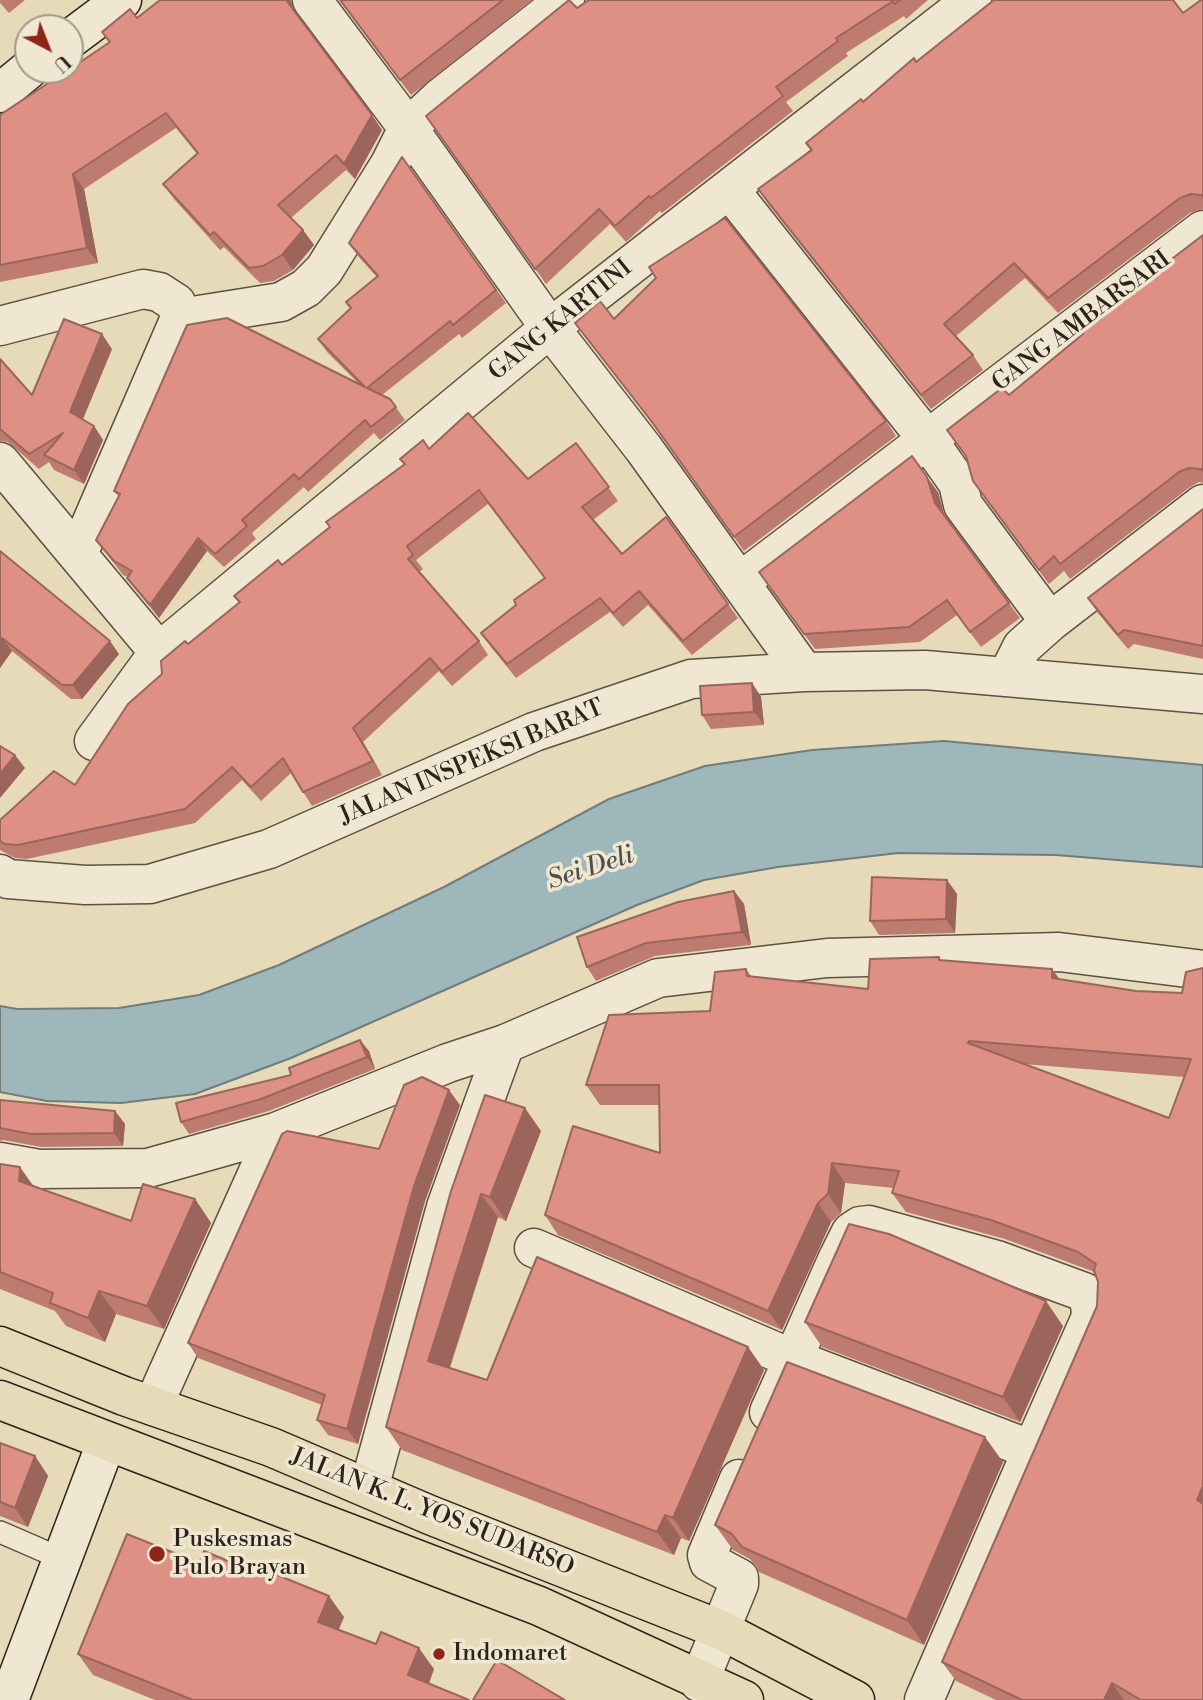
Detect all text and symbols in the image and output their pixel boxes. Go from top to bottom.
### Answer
north arrow [14,14,84,84]
text: U [48,49,75,77]
street label: GANG AMBARSARI [987,246,1177,398]
street label: GANG KARTINI [484,254,638,388]
street label: JALAN INSPEKSI BARAT [336,694,608,832]
water label: Sei Deli [544,840,638,898]
street label: JALAN K. L. YOS SUDARSO [286,1443,578,1583]
place label: Puskesmas Pulo Brayan [173,1526,306,1582]
marker: Puskesmas Pulo Brayan [147,1544,167,1564]
place label: Indomaret [453,1640,567,1668]
marker: Indomaret [431,1646,447,1662]

